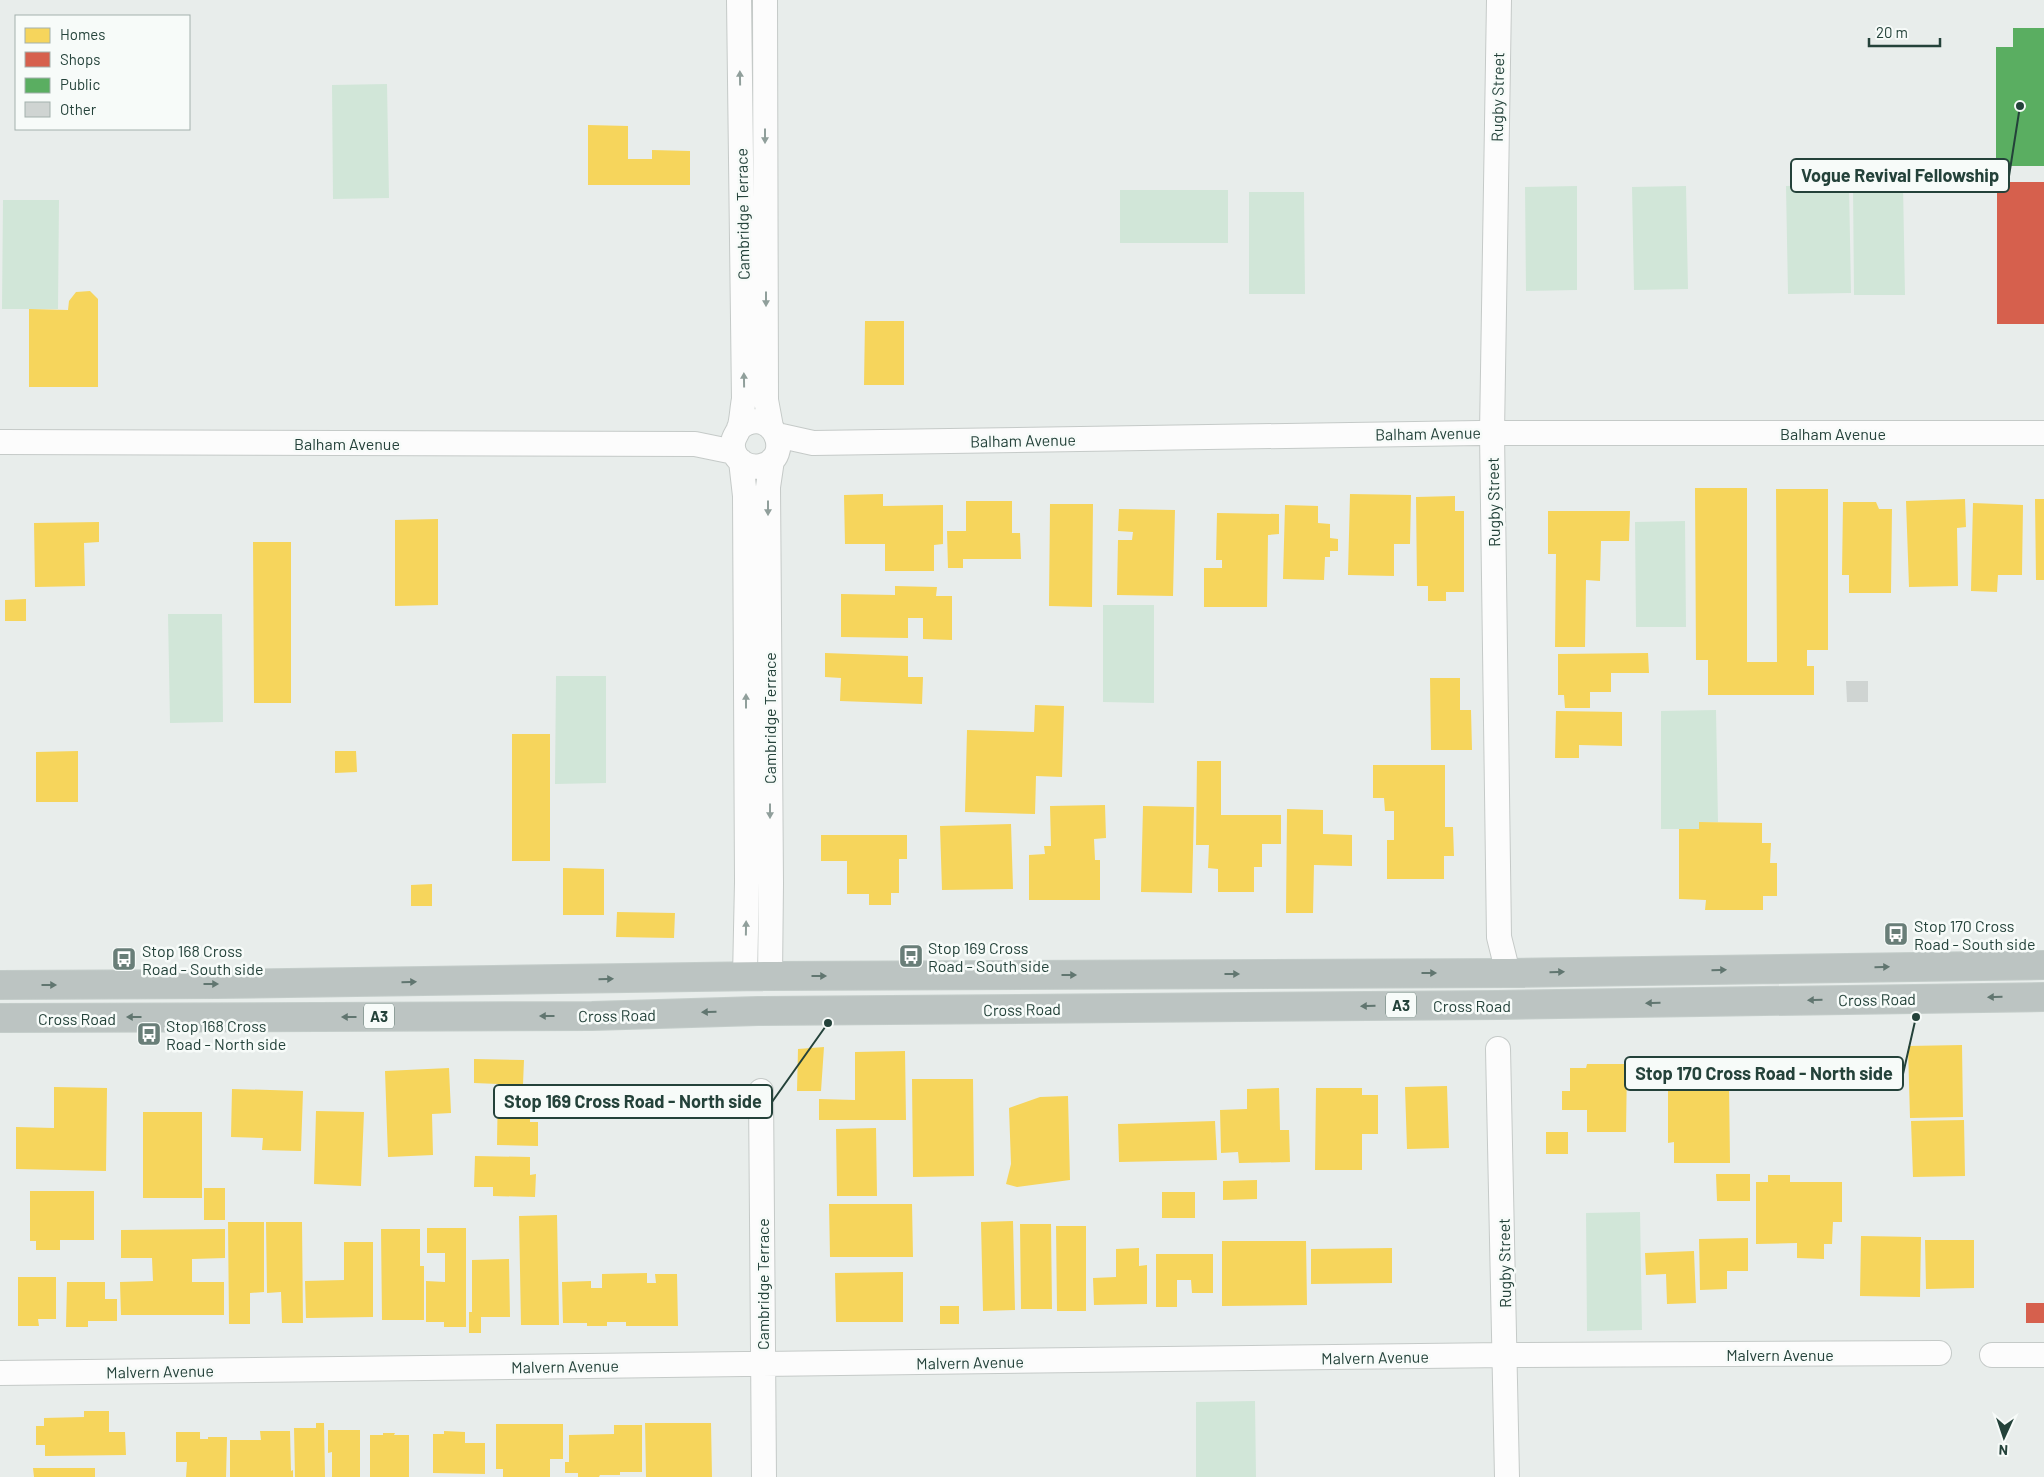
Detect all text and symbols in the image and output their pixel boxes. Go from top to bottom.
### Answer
legend [15,15,190,130]
scale bar [1869,15,1940,47]
text: 20 m [1876,23,1908,41]
text: Homes [60,25,105,43]
text: Shops [60,50,100,68]
street label: Rugby Street [1487,52,1507,142]
one-way arrow [736,69,744,85]
text: Public [60,75,100,93]
text: Other [60,100,97,118]
one-way arrow [761,128,769,144]
street label: Cambridge Terrace [731,148,753,280]
callout: Vogue Revival Fellowship [1791,159,2009,192]
text: Vogue Revival Fellowship [1801,164,1999,186]
one-way arrow [762,291,770,307]
one-way arrow [740,372,748,388]
street label: Balham Avenue [1375,423,1481,443]
street label: Balham Avenue [1780,424,1886,443]
street label: Balham Avenue [970,430,1076,450]
street label: Balham Avenue [294,434,400,453]
street label: Rugby Street [1483,457,1503,547]
one-way arrow [764,500,772,516]
street label: Cambridge Terrace [760,652,779,784]
one-way arrow [742,693,750,709]
one-way arrow [766,803,774,819]
place label: Stop 170 Cross Road - South side [1914,916,2035,953]
one-way arrow [742,920,750,936]
bus stop icon: Stop 170 Cross Road - South side [1883,921,1909,947]
place label: Stop 169 Cross Road - South side [928,938,1049,975]
place label: Stop 168 Cross Road - South side [142,941,263,978]
bus stop icon: Stop 169 Cross Road - South side [898,943,924,969]
bus stop icon: Stop 168 Cross Road - South side [111,946,137,972]
one-way arrow [1874,963,1890,971]
one-way arrow [1712,965,1728,973]
one-way arrow [1549,968,1565,976]
one-way arrow [1421,969,1437,977]
one-way arrow [1224,970,1240,978]
one-way arrow [1061,971,1077,979]
one-way arrow [811,972,827,980]
one-way arrow [598,975,614,983]
one-way arrow [401,978,417,986]
one-way arrow [203,980,219,988]
one-way arrow [41,981,57,989]
street label: Cross Road [1838,989,1916,1009]
road number: A3 [1386,992,1416,1018]
one-way arrow [1987,994,2003,1002]
street label: Cross Road [1433,996,1511,1015]
one-way arrow [1807,997,1823,1005]
street label: Cross Road [983,999,1061,1019]
one-way arrow [1645,999,1661,1007]
one-way arrow [1360,1002,1376,1010]
road number: A3 [364,1004,394,1028]
street label: Cross Road [578,1005,656,1025]
street label: Cross Road [38,1009,116,1028]
one-way arrow [701,1009,717,1017]
one-way arrow [539,1012,555,1020]
one-way arrow [126,1013,142,1021]
one-way arrow [341,1013,357,1021]
place label: Stop 168 Cross Road - North side [166,1016,286,1053]
bus stop icon: Stop 168 Cross Road - North side [136,1021,162,1047]
callout: Stop 170 Cross Road - North side [1625,1057,1903,1090]
text: Stop 170 Cross Road - North side [1635,1062,1893,1084]
callout: Stop 169 Cross Road - North side [494,1085,772,1118]
text: Stop 169 Cross Road - North side [504,1090,762,1112]
street label: Cambridge Terrace [753,1218,772,1350]
street label: Rugby Street [1494,1218,1514,1308]
street label: Malvern Avenue [1726,1345,1834,1364]
street label: Malvern Avenue [1321,1347,1429,1367]
street label: Malvern Avenue [916,1352,1024,1372]
street label: Malvern Avenue [511,1356,619,1376]
street label: Malvern Avenue [106,1361,214,1381]
north arrow [1979,1412,2029,1462]
text: N [1998,1442,2008,1459]

